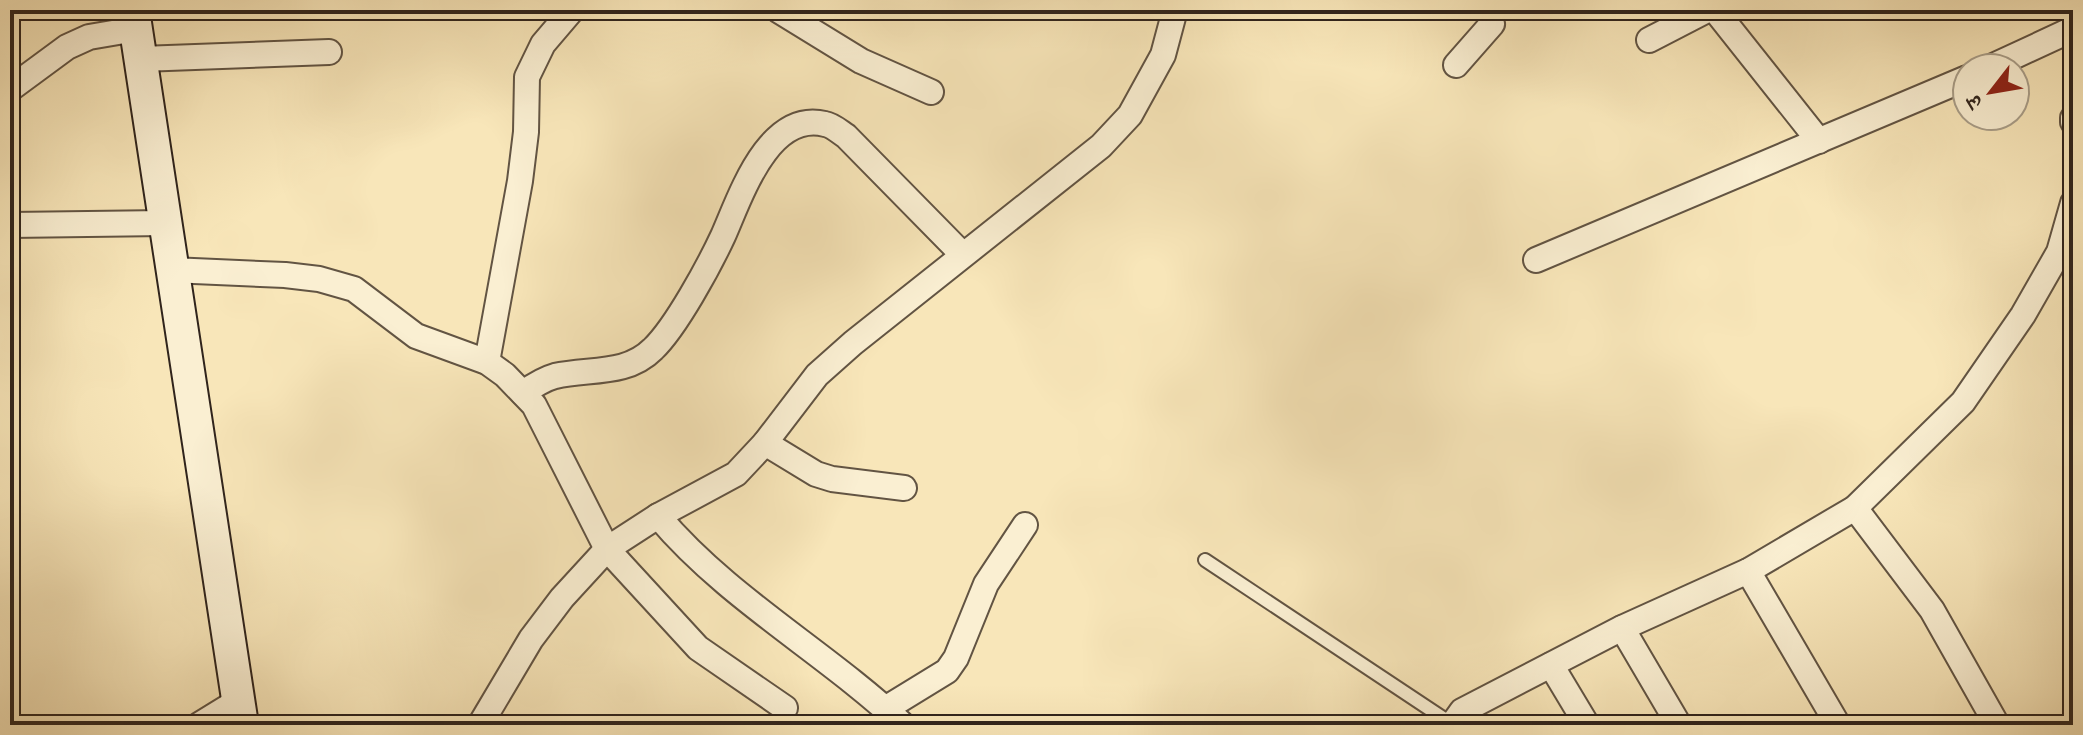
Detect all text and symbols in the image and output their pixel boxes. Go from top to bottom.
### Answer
north arrow [1951,52,2031,132]
text: उ [1956,88,1991,117]

